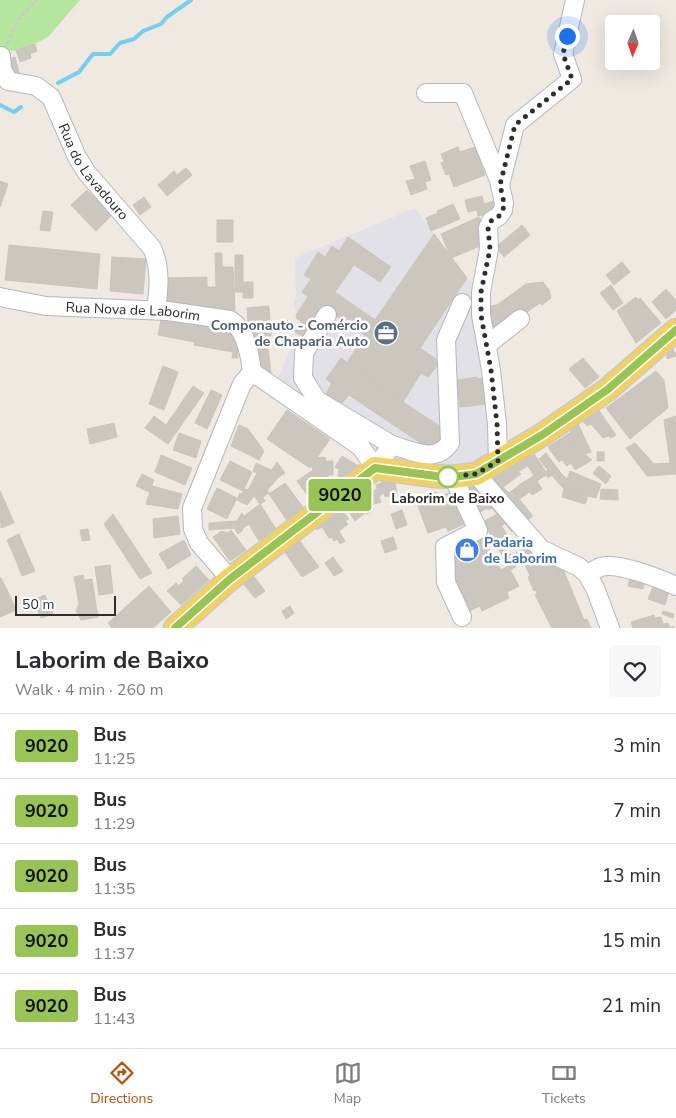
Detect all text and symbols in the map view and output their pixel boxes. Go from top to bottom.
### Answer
north arrow [605,15,660,70]
map controls [605,15,660,70]
your location [555,24,580,49]
street label: Rua do Lavadouro [54,121,133,224]
street label: Rua Nova de Laborim [65,298,201,326]
place label: Componauto - Comércio de Chaparia Auto [211,316,368,351]
office icon: Componauto - Comércio de Chaparia Auto [373,320,399,346]
marker: Laborim de Baixo [437,466,459,488]
line badge: 9020 [305,479,375,511]
text: 9020 [318,483,362,507]
place label: Laborim de Baixo [391,489,505,508]
place label: Padaria de Laborim [484,533,557,568]
shop icon: Padaria de Laborim [454,537,480,563]
scale bar [15,593,116,616]
text: 50 m [22,595,54,614]
text: Laborim de Baixo [15,644,209,676]
button: heart [609,645,661,697]
text: Walk · 4 min · 260 m [15,679,163,701]
text: Bus [93,722,127,748]
text: 3 min [613,733,661,759]
text: 9020 [25,734,68,758]
text: 11:25 [93,748,135,770]
text: Bus [93,787,127,813]
text: 7 min [613,798,661,824]
text: 9020 [25,799,68,823]
text: 11:29 [93,813,135,835]
text: Bus [93,852,127,878]
text: 13 min [602,863,661,889]
text: 9020 [25,864,68,888]
text: 11:35 [93,878,135,900]
text: Bus [93,917,127,943]
text: 15 min [602,928,661,954]
text: 9020 [25,929,68,953]
text: 11:37 [93,943,135,965]
text: Bus [93,982,127,1008]
text: 21 min [602,993,661,1019]
text: 9020 [25,994,68,1018]
text: 11:43 [93,1008,135,1030]
tab: Directions [90,1059,153,1108]
tab: Map [334,1059,362,1108]
tab: Tickets [542,1059,586,1108]

